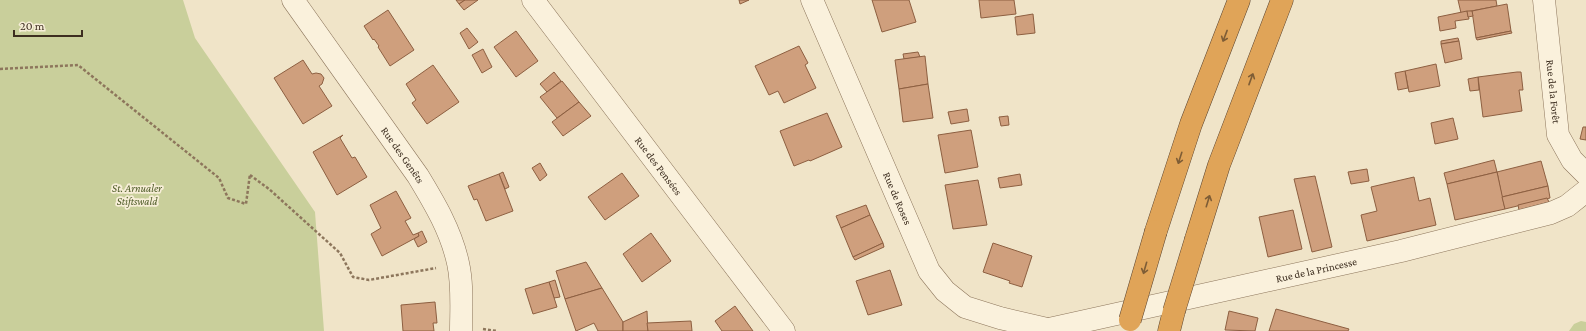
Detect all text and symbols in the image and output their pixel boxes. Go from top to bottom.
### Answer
scale bar [14,12,82,38]
text: 20 m [20,19,45,33]
one-way arrow [1220,30,1228,42]
street label: Rue de la Forêt [1544,59,1563,124]
one-way arrow [1248,73,1256,85]
street label: Rue des Genêts [379,124,427,185]
street label: Rue des Pensées [633,134,685,197]
one-way arrow [1176,152,1183,165]
street label: Rue de Roses [881,170,914,227]
park label: St. Arnualer Stiftswald [112,182,163,208]
one-way arrow [1205,195,1212,208]
street label: Rue de la Princesse [1275,255,1358,285]
one-way arrow [1141,262,1148,275]

